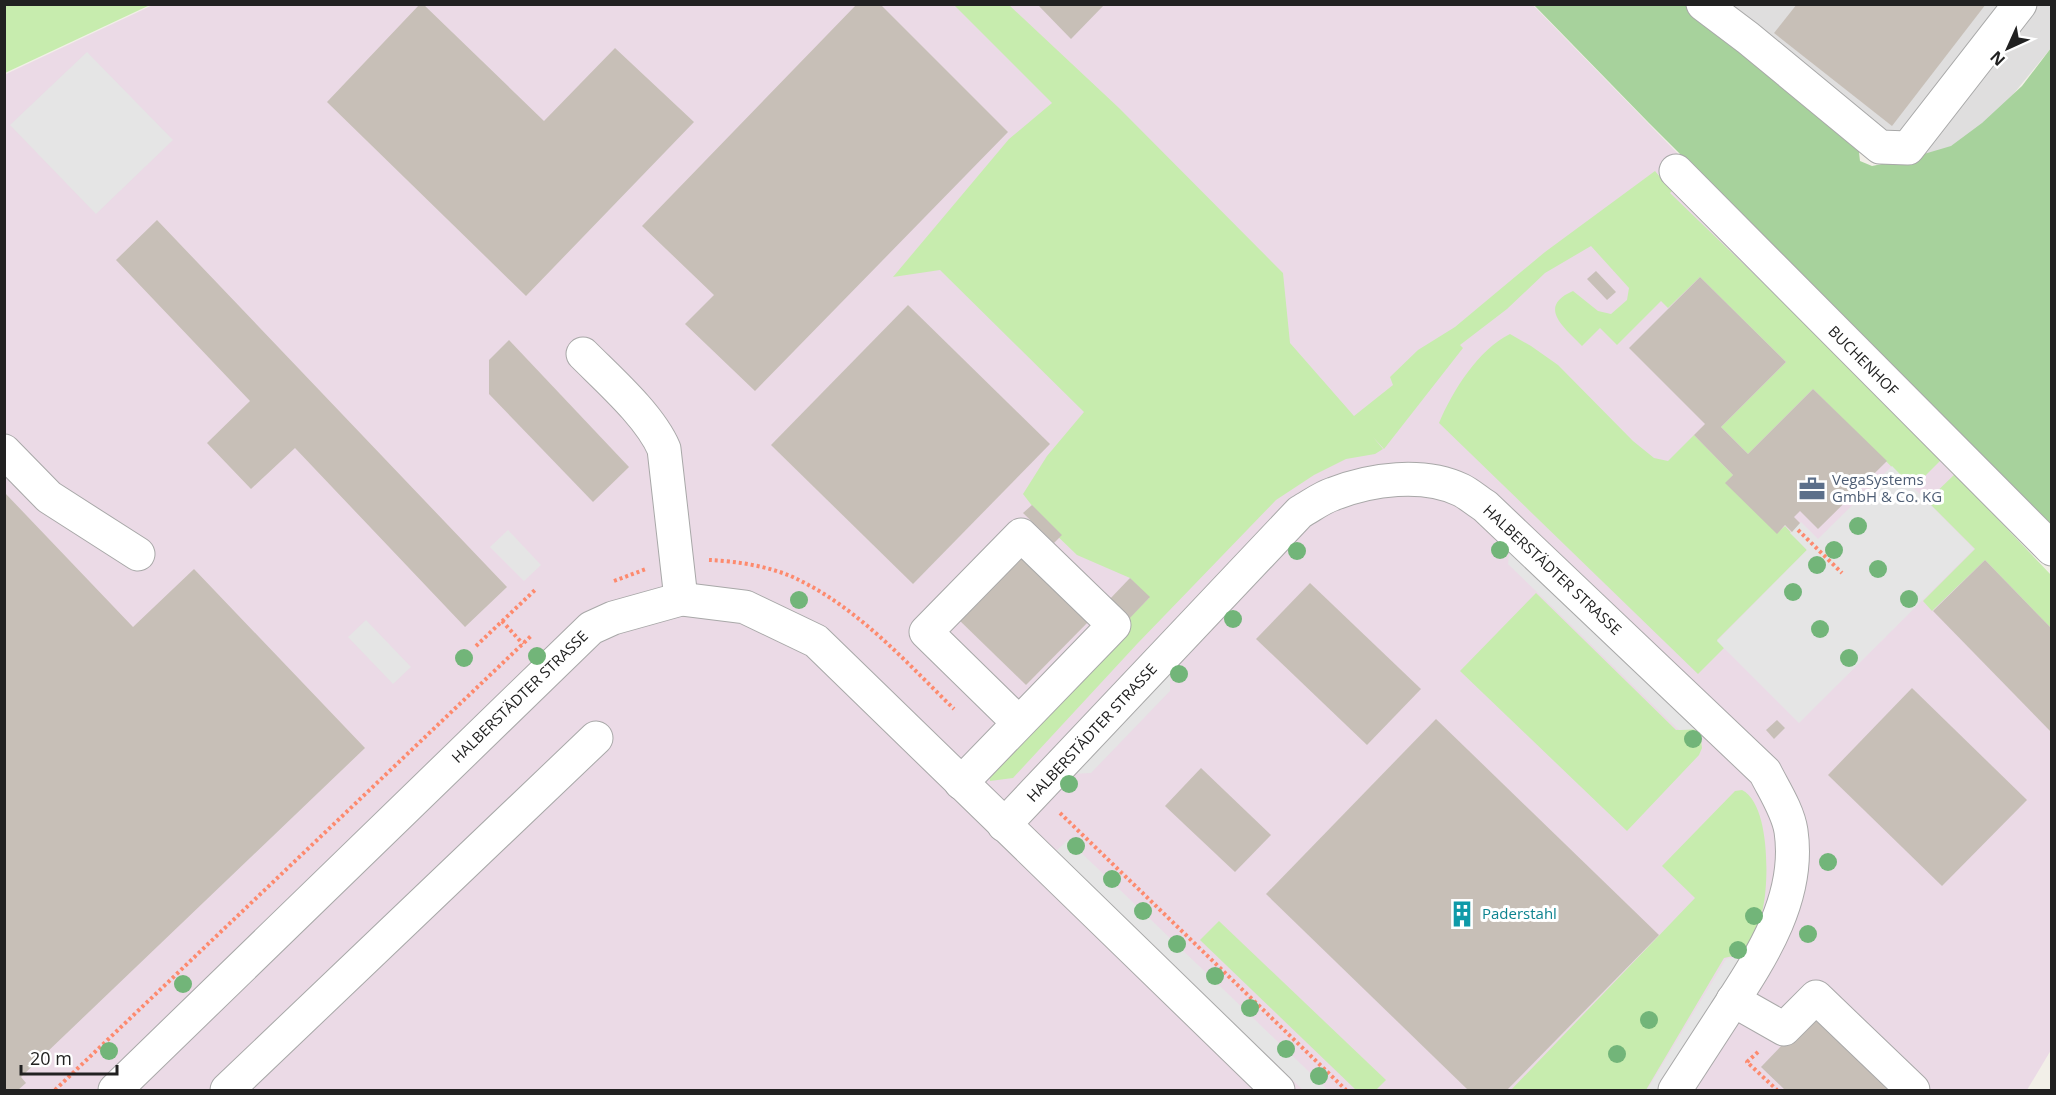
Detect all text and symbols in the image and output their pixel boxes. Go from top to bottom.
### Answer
north arrow [1978,18,2038,78]
text: N [1985,46,2010,71]
street label: BUCHENHOF [1824,321,1903,400]
place label: VegaSystems GmbH & Co. KG [1832,469,1942,506]
office icon: VegaSystems GmbH & Co. KG [1797,474,1827,504]
street label: HALBERSTÄDTER STRASSE [1479,500,1626,639]
street label: HALBERSTÄDTER STRASSE [447,626,592,767]
street label: HALBERSTÄDTER STRASSE [1022,659,1161,806]
building icon: Paderstahl [1447,899,1477,929]
place label: Paderstahl [1482,903,1557,923]
scale bar [21,1038,117,1076]
text: 20 m [30,1046,72,1070]

